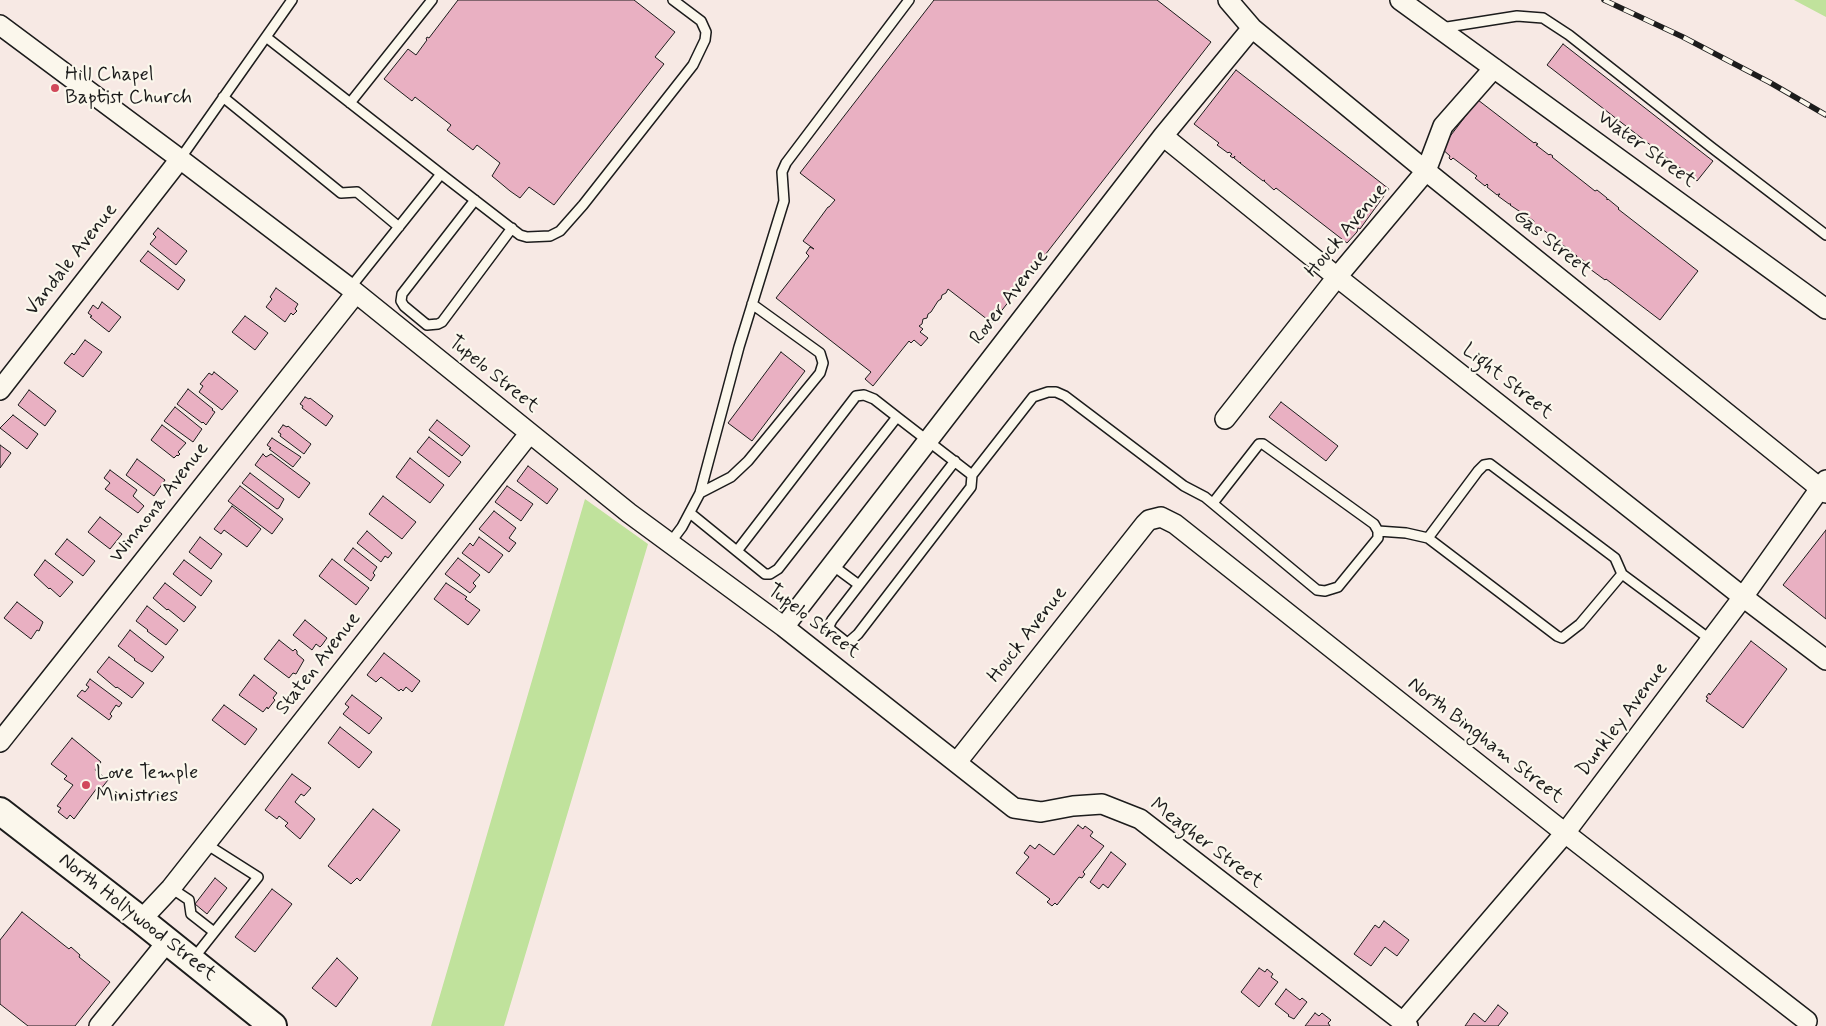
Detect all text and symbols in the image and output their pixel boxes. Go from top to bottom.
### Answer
place label: Hill Chapel Baptist Church [65,64,192,111]
marker: Hill Chapel Baptist Church [49,82,61,94]
street label: Water Street [1592,106,1700,194]
street label: Houck Avenue [1301,179,1393,283]
street label: Vandale Avenue [21,199,123,321]
street label: Gas Street [1508,205,1596,283]
street label: Rover Avenue [966,246,1054,350]
street label: Tupelo Street [443,331,543,419]
street label: Light Street [1457,339,1557,425]
street label: Winnona Avenue [105,438,215,568]
street label: Tupelo Street [762,579,864,665]
street label: Houck Avenue [983,582,1073,688]
street label: Staten Avenue [271,608,367,720]
street label: Dunkley Avenue [1572,658,1674,782]
street label: North Bingham Street [1402,673,1568,809]
place label: Love Temple Ministries [96,762,198,809]
marker: Love Temple Ministries [80,779,92,791]
street label: Meagher Street [1144,793,1268,895]
street label: North Hollywood Street [53,849,221,987]

